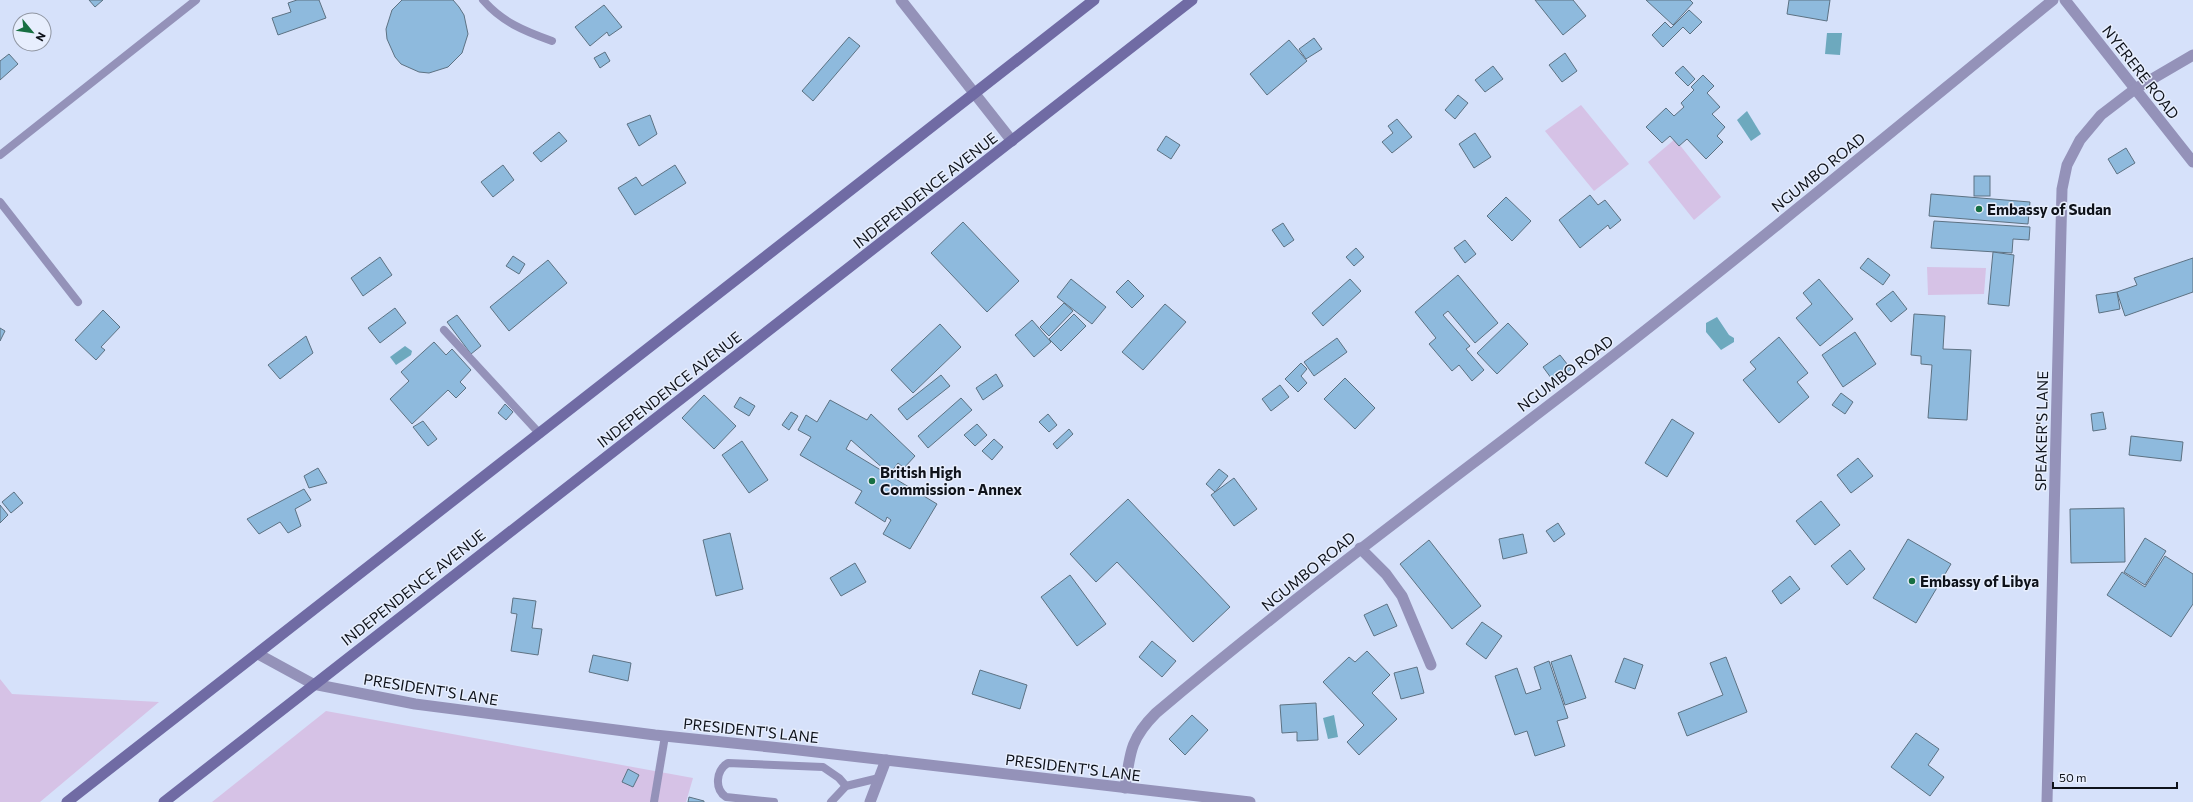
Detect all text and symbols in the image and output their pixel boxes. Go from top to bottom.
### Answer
north arrow [12,12,52,52]
street label: NYERERE ROAD [2099,22,2183,122]
text: N [33,30,49,44]
street label: INDEPENDENCE AVENUE [849,128,1001,252]
street label: NGUMBO ROAD [1768,129,1868,215]
place label: Embassy of Sudan [1987,200,2112,218]
marker: Embassy of Sudan [1974,204,1984,214]
street label: INDEPENDENCE AVENUE [593,327,745,451]
street label: NGUMBO ROAD [1514,331,1616,415]
street label: SPEAKER'S LANE [2031,371,2051,491]
place label: British High Commission - Annex [880,463,1022,498]
marker: British High Commission - Annex [867,476,877,486]
street label: INDEPENDENCE AVENUE [337,525,489,649]
street label: NGUMBO ROAD [1258,528,1358,614]
place label: Embassy of Libya [1920,572,2039,590]
marker: Embassy of Libya [1907,576,1917,586]
street label: PRESIDENT'S LANE [362,669,500,709]
street label: PRESIDENT'S LANE [682,714,820,746]
street label: PRESIDENT'S LANE [1004,750,1142,784]
scale bar [2053,764,2177,790]
text: 50 m [2059,770,2087,784]

